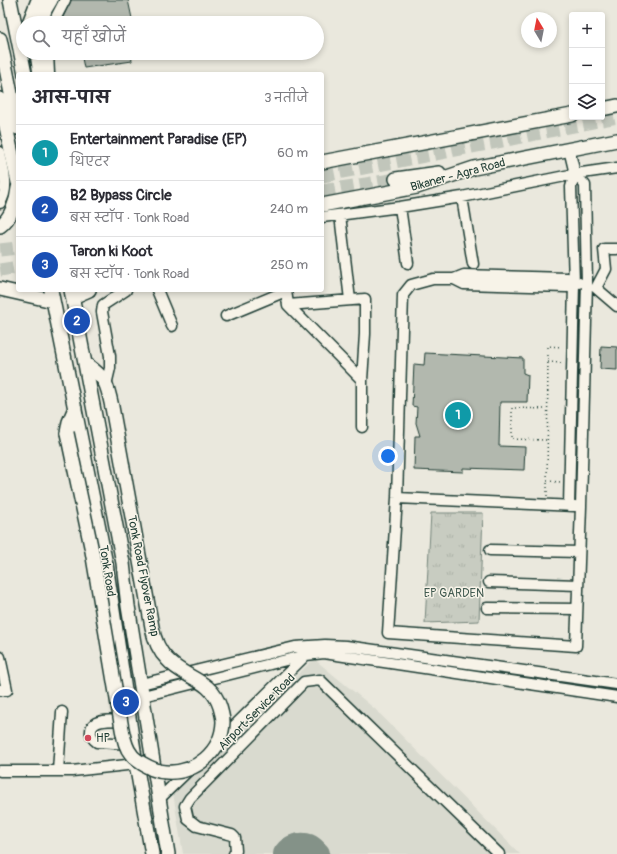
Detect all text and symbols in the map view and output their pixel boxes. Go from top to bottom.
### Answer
north arrow [521,12,557,48]
map controls [569,12,605,120]
button: + [569,12,605,48]
search box [16,16,324,60]
icon: search [30,27,52,49]
text: यहाँ खोजें [62,28,126,47]
button: − [569,48,605,84]
button: layers [569,84,605,120]
text: आस-पास [32,87,110,108]
text: 3 नतीजे [264,90,308,106]
text: Entertainment Paradise (EP) [70,130,248,149]
text: 1 [42,145,48,161]
text: 60 m [277,145,308,161]
text: थिएटर [70,154,110,170]
street label: Bikaner - Agra Road [409,155,507,195]
text: B2 Bypass Circle [70,186,172,205]
text: 2 [41,201,49,217]
text: 240 m [270,201,308,217]
text: बस स्टॉप · Tonk Road [70,210,189,226]
text: Taron ki Koot [70,242,153,261]
text: 3 [41,257,49,273]
text: 250 m [270,257,308,273]
text: बस स्टॉप · Tonk Road [70,266,189,282]
pin: 2 [64,306,90,336]
pin: 1 [445,400,471,430]
your location [378,446,398,466]
street label: Tonk Road Flyover Ramp [124,514,162,638]
street label: Tonk Road [96,544,118,598]
park label: EP GARDEN [424,586,484,601]
street label: Airport Service Road [216,670,299,753]
pin: 3 [113,687,139,717]
place label: HP [96,731,111,746]
marker: HP [83,733,93,743]

